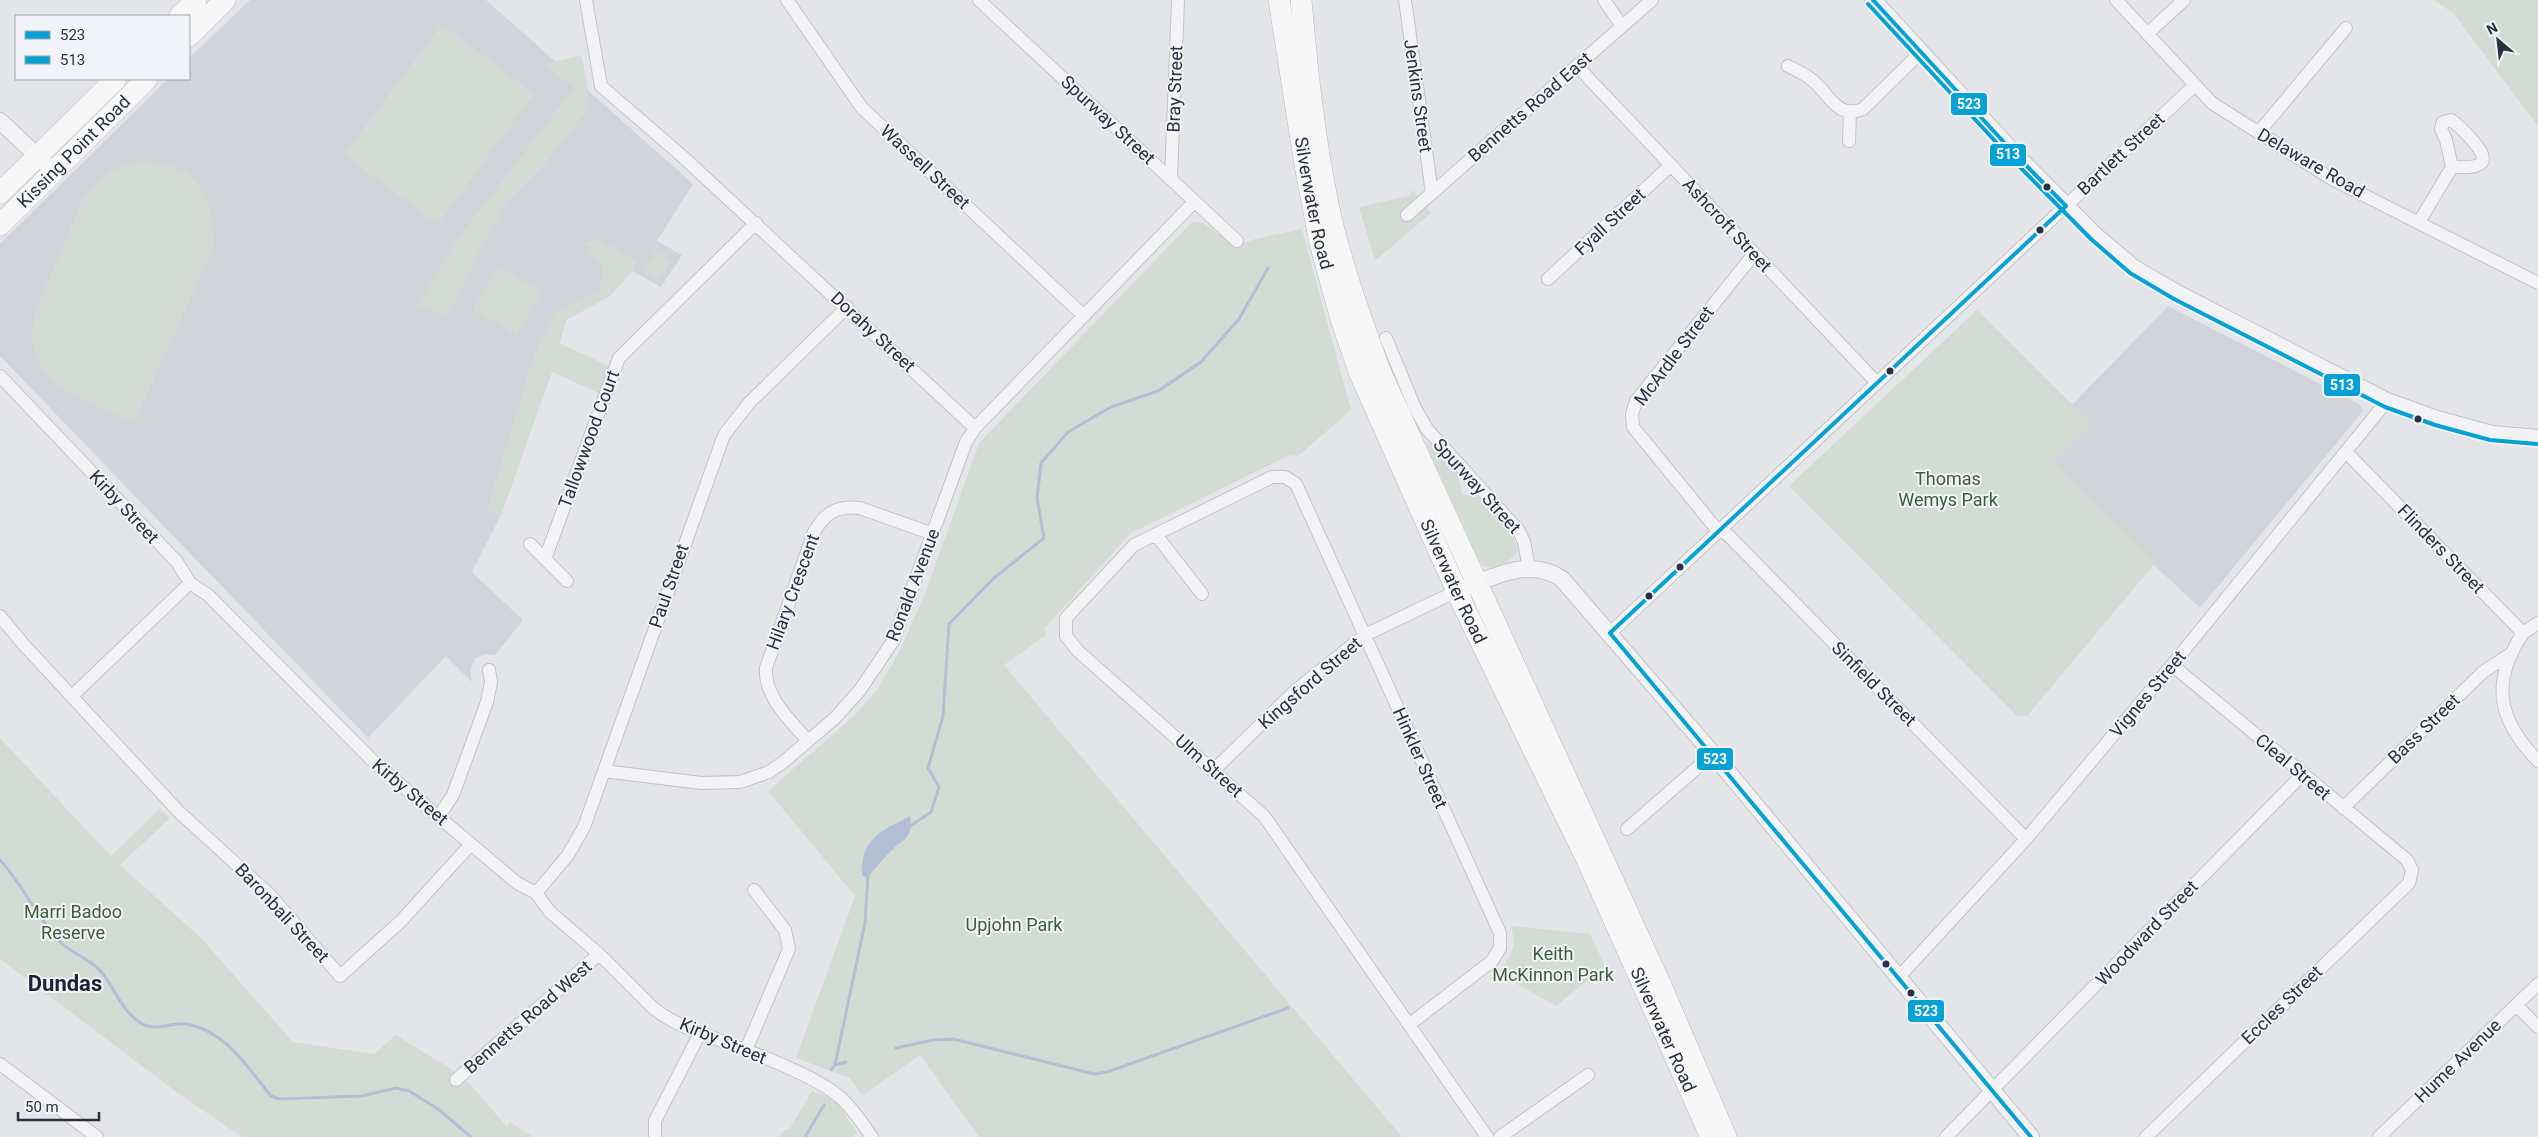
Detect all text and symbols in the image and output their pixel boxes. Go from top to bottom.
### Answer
legend [15,15,190,80]
north arrow [2473,15,2523,65]
text: N [2484,19,2500,38]
text: 523 [60,26,85,44]
street label: Jenkins Street [1400,38,1437,154]
street label: Bray Street [1162,45,1187,133]
street label: Bennetts Road East [1464,47,1596,166]
text: 513 [60,51,85,69]
street label: Spurway Street [1057,71,1160,169]
street label: Kissing Point Road [13,91,134,212]
line badge: 523 [1950,92,1988,116]
text: 523 [1957,96,1981,112]
street label: Bartlett Street [2073,108,2169,199]
street label: Wassell Street [876,120,974,213]
street label: Delaware Road [2254,123,2369,202]
street label: Silverwater Road [1291,135,1338,271]
line badge: 513 [1989,143,2027,167]
text: 513 [1996,146,2020,162]
street label: Ashcroft Street [1679,173,1776,276]
unlabelled marker [2042,182,2052,192]
street label: Fyall Street [1570,184,1649,260]
unlabelled marker [2035,225,2045,235]
street label: Dorahy Street [827,287,920,376]
street label: McArdle Street [1629,302,1718,409]
unlabelled marker [1885,366,1895,376]
street label: Tallowwood Court [554,367,623,511]
line badge: 513 [2323,373,2361,397]
text: 513 [2330,377,2354,393]
unlabelled marker [2413,414,2423,424]
street label: Spurway Street [1429,434,1526,538]
street label: Kirby Street [85,466,164,548]
park label: Thomas Wemys Park [1898,468,1999,510]
street label: Flinders Street [2394,500,2489,598]
street label: Silverwater Road [1416,516,1491,647]
street label: Ronald Avenue [881,526,944,644]
street label: Hilary Crescent [762,531,823,653]
street label: Paul Street [644,541,693,631]
unlabelled marker [1675,562,1685,572]
unlabelled marker [1644,591,1654,601]
street label: Kingsford Street [1254,632,1366,733]
street label: Sinfield Street [1828,637,1921,730]
street label: Vignes Street [2105,646,2190,741]
street label: Bass Street [2383,689,2464,768]
street label: Hinkler Street [1389,704,1452,812]
street label: Cleal Street [2251,729,2335,804]
street label: Ulm Street [1171,730,1248,802]
line badge: 523 [1696,747,1734,771]
text: 523 [1703,751,1727,767]
street label: Kirby Street [368,754,452,829]
street label: Baronbali Street [231,859,334,967]
street label: Woodward Street [2091,876,2202,989]
park label: Marri Badoo Reserve [24,901,122,943]
park label: Upjohn Park [966,914,1063,935]
park label: Keith McKinnon Park [1492,943,1615,985]
street label: Bennetts Road West [460,956,596,1078]
unlabelled marker [1881,959,1891,969]
street label: Eccles Street [2237,961,2326,1048]
street label: Silverwater Road [1626,964,1701,1095]
district label: Dundas [28,971,102,996]
unlabelled marker [1906,988,1916,998]
line badge: 523 [1907,999,1945,1023]
text: 523 [1914,1003,1938,1019]
street label: Kirby Street [677,1013,770,1068]
street label: Hume Avenue [2410,1014,2505,1107]
scale bar [18,1090,99,1122]
text: 50 m [25,1098,59,1116]

